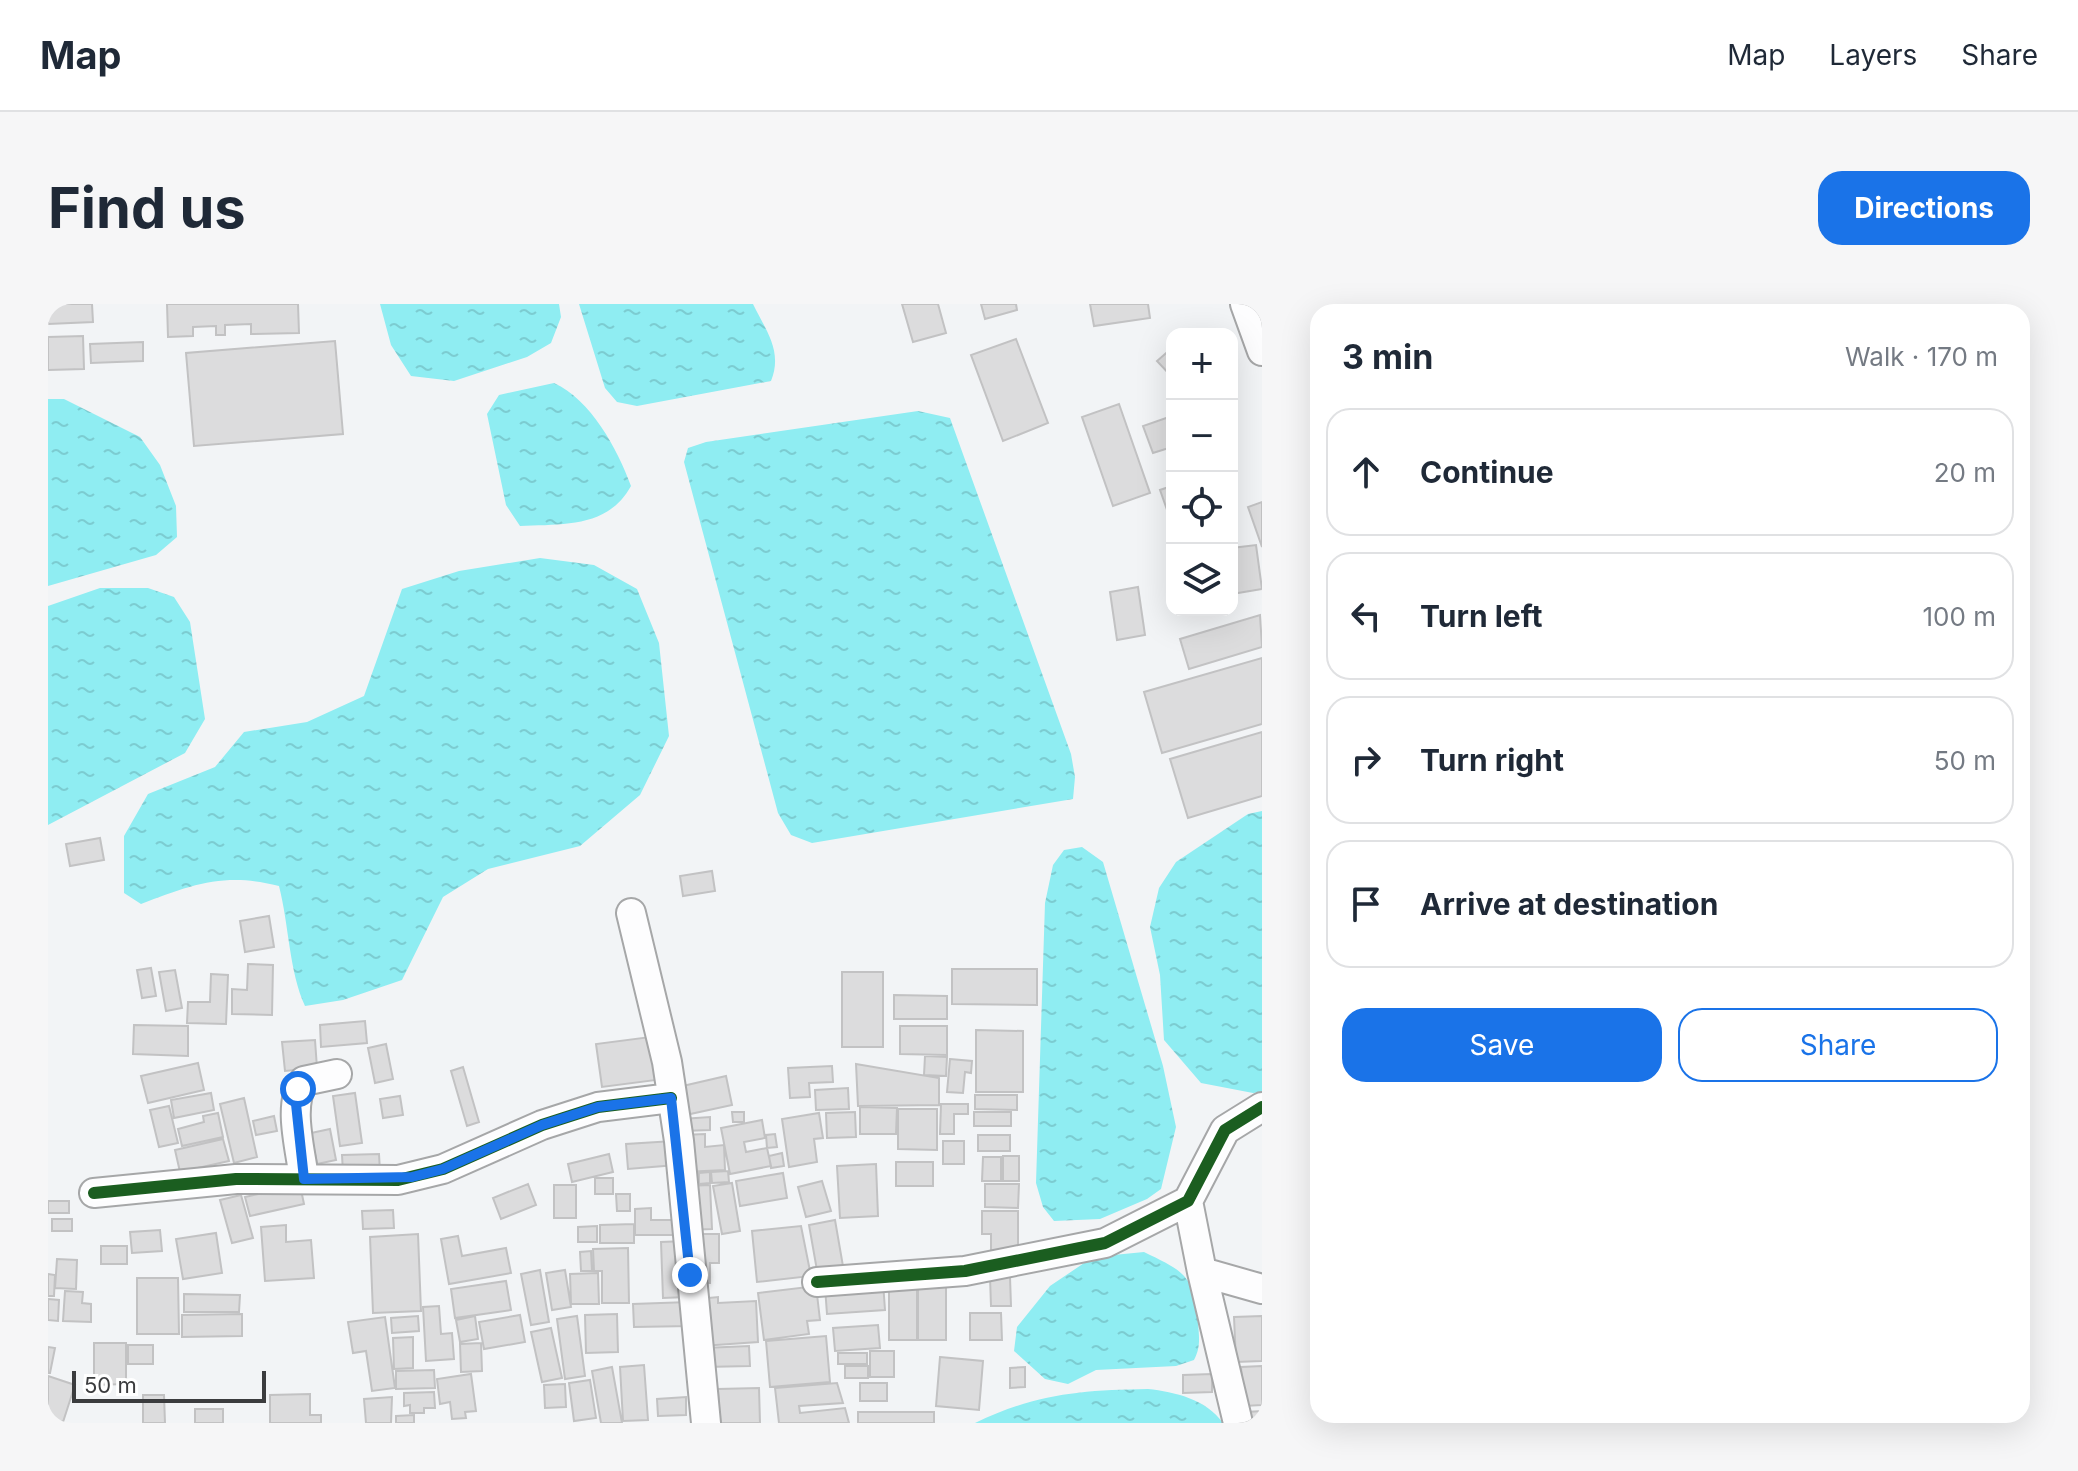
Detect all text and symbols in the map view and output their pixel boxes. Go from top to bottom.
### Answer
text: Map [40,32,121,78]
text: Map [1727,38,1785,72]
text: Layers [1829,38,1917,72]
text: Share [1961,38,2038,72]
button: Directions [1818,171,2030,245]
text: Find us [48,174,246,242]
map controls [1166,328,1238,616]
button: + [1166,328,1238,400]
text: 3 min [1342,336,1433,377]
text: Walk · 170 m [1845,341,1998,372]
button: − [1166,400,1238,472]
icon: ahead [1344,450,1388,494]
text: Continue [1420,454,1554,490]
text: 20 m [1934,457,1996,488]
button: locate [1166,472,1238,544]
button: layers [1166,544,1238,616]
icon: left [1344,594,1388,638]
text: Turn left [1420,598,1542,634]
text: 100 m [1923,601,1996,632]
icon: right [1344,738,1388,782]
text: Turn right [1420,742,1564,778]
text: 50 m [1934,745,1996,776]
icon: arrive [1344,882,1388,926]
text: Arrive at destination [1420,886,1718,922]
button: Save [1342,1008,1662,1082]
button: Share [1678,1008,1998,1082]
route start [280,1071,316,1107]
route end [672,1257,708,1293]
scale bar [72,1367,266,1403]
text: 50 m [84,1372,137,1398]

